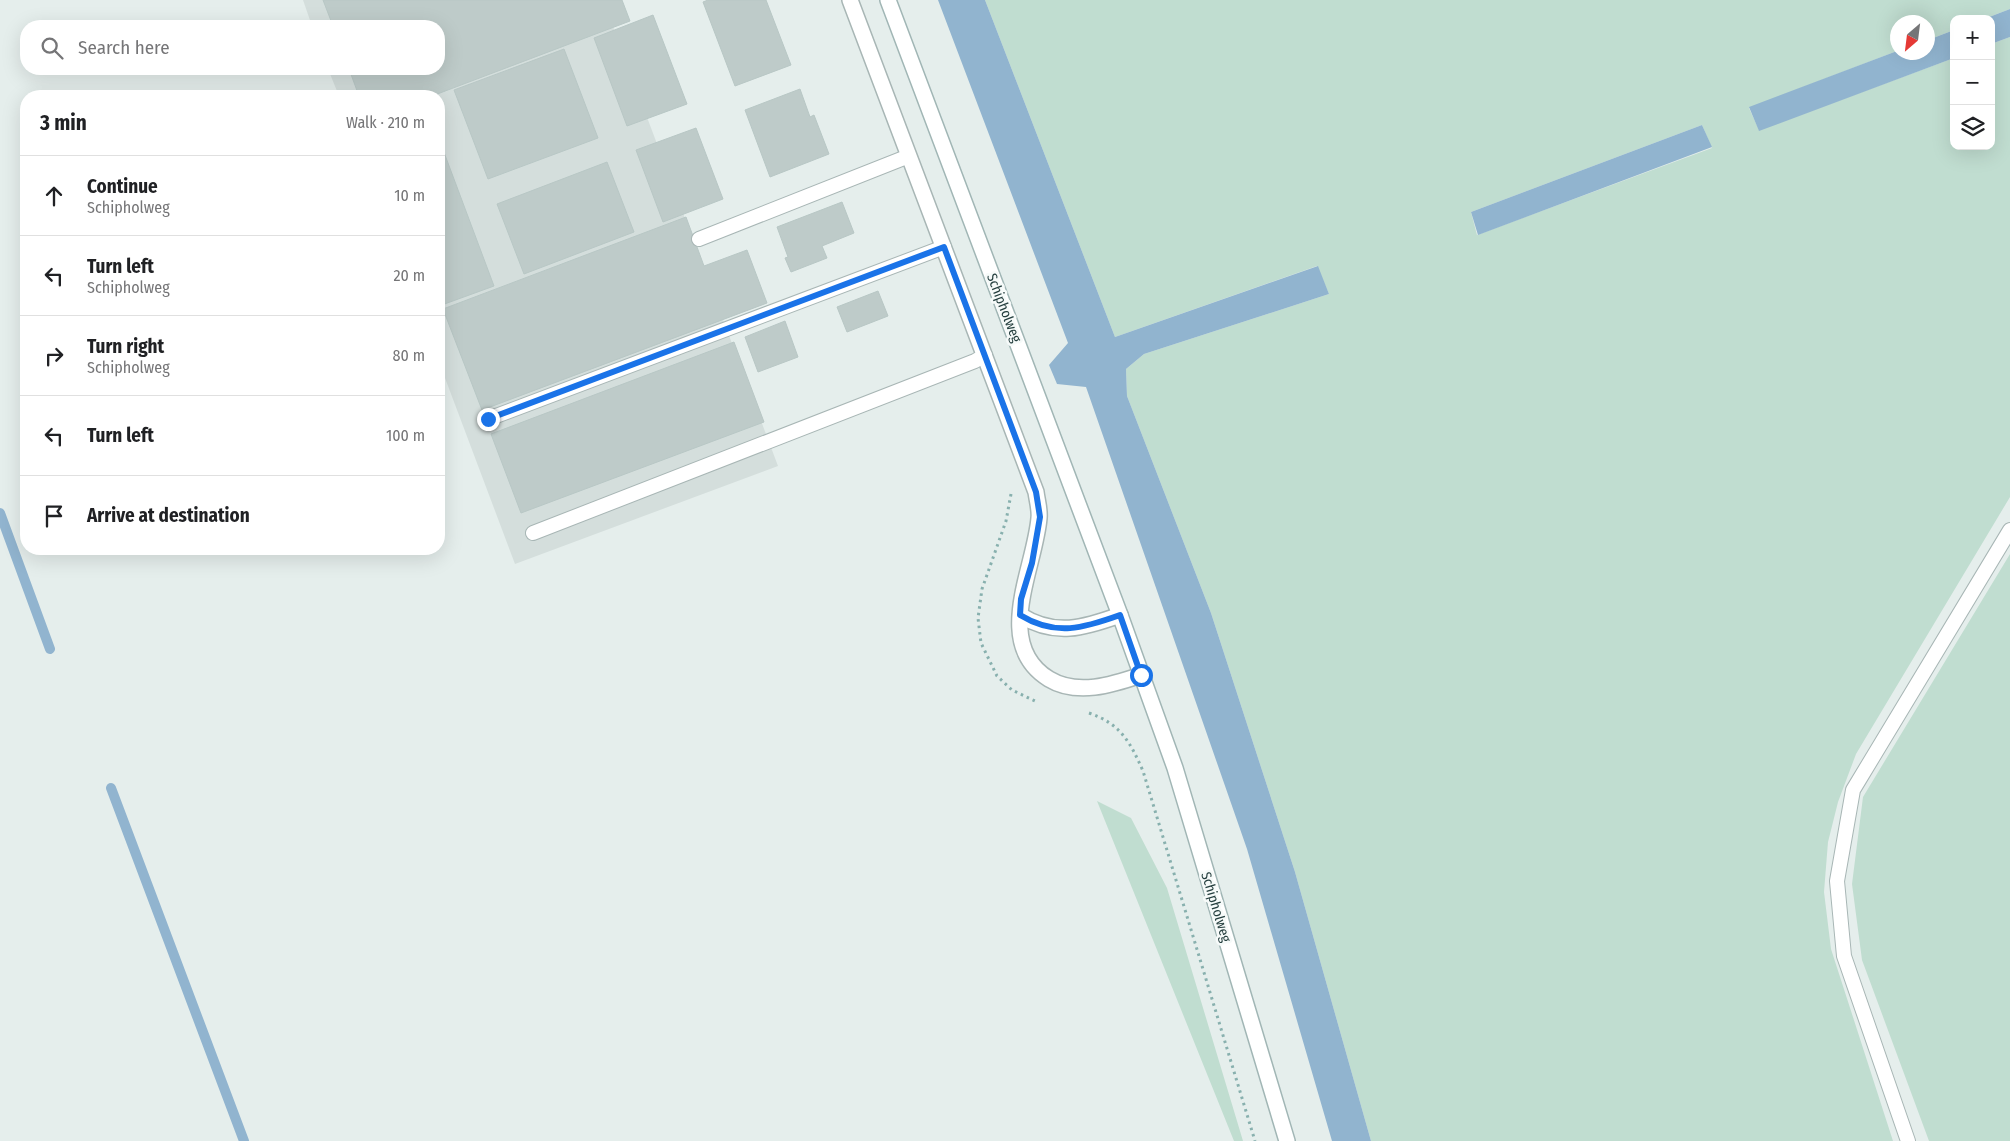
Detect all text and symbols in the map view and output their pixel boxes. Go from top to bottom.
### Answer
north arrow [1890,15,1935,60]
map controls [1950,15,1995,150]
button: + [1950,15,1995,60]
search box [20,20,445,75]
icon: search [38,34,66,62]
text: Search here [78,36,170,59]
button: − [1950,60,1995,105]
button: layers [1950,105,1995,150]
text: 3 min [40,110,87,136]
text: Walk · 210 m [346,113,425,132]
text: Continue [87,175,158,198]
icon: ahead [40,182,68,210]
text: 10 m [394,186,425,205]
text: Schipholweg [87,198,170,217]
text: Turn left [87,255,154,278]
icon: left [40,262,68,290]
text: 20 m [394,266,425,285]
street label: Schipholweg [983,271,1025,345]
text: Schipholweg [87,278,170,297]
text: Turn right [87,335,164,358]
icon: right [40,342,68,370]
text: 80 m [393,346,425,365]
text: Schipholweg [87,358,170,377]
route end [477,408,500,431]
icon: left [40,422,68,450]
text: Turn left [87,424,154,447]
text: 100 m [386,426,425,445]
icon: arrive [40,502,68,530]
text: Arrive at destination [87,504,250,527]
route start [1130,664,1153,687]
street label: Schipholweg [1197,870,1235,944]

